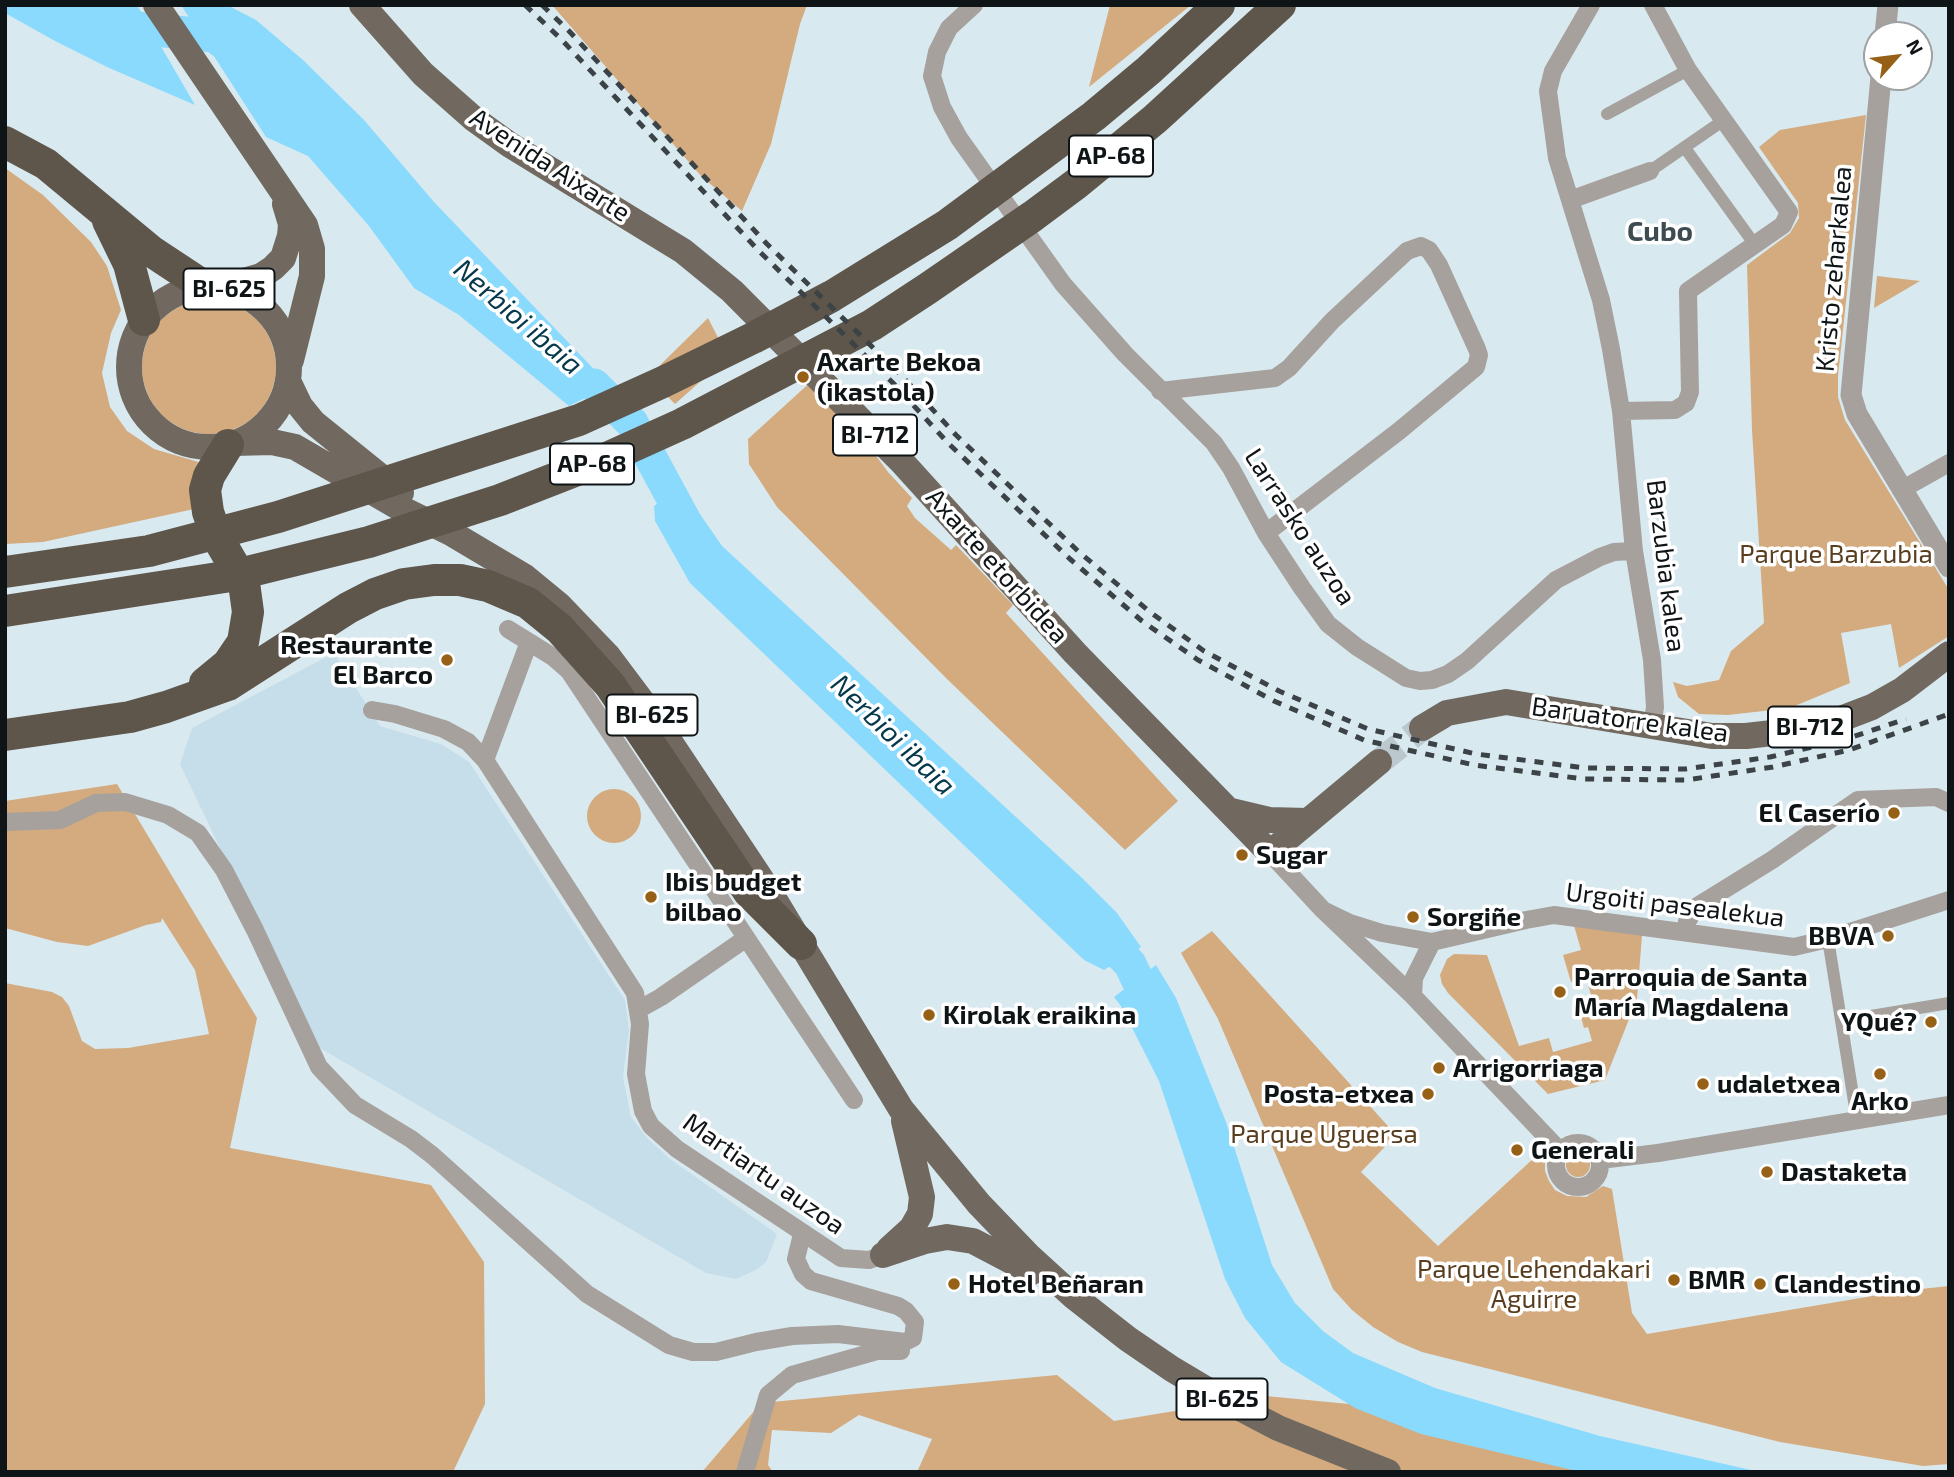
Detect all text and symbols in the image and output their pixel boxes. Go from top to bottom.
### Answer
north arrow [1863,21,1933,91]
text: N [1902,35,1929,58]
street label: Avenida Aixarte [464,102,636,228]
road number: AP-68 [1069,136,1153,176]
street label: Kristo zeharkalea [1809,165,1859,373]
district label: Cubo [1627,215,1693,249]
water label: Nerbioi ibaia [447,252,589,382]
road number: BI-625 [184,268,274,310]
place label: Axarte Bekoa (ikastola) [817,346,981,408]
marker: Axarte Bekoa (ikastola) [795,369,811,385]
road number: BI-712 [833,414,917,456]
street label: Larrasko auzoa [1238,443,1362,611]
road number: AP-68 [550,444,634,485]
street label: Barzubia kalea [1640,478,1692,654]
street label: Axarte etorbidea [919,482,1075,650]
park label: Parque Barzubia [1739,538,1933,570]
place label: Restaurante El Barco [280,629,433,690]
marker: Restaurante El Barco [439,652,455,668]
water label: Nerbioi ibaia [824,667,962,803]
street label: Baruatorre kalea [1530,691,1730,749]
road number: BI-625 [606,694,698,736]
road number: BI-712 [1768,706,1852,748]
place label: El Caserío [1759,797,1880,829]
marker: El Caserío [1886,805,1902,821]
place label: Sugar [1256,839,1328,871]
marker: Sugar [1234,847,1250,863]
place label: Ibis budget bilbao [665,866,801,928]
street label: Urgoiti pasealekua [1564,876,1786,934]
marker: Ibis budget bilbao [643,889,659,905]
place label: Sorgiñe [1427,901,1521,933]
marker: Sorgiñe [1405,909,1421,925]
place label: BBVA [1808,920,1874,952]
marker: BBVA [1880,928,1896,944]
place label: Parroquia de Santa María Magdalena [1574,961,1808,1023]
marker: Parroquia de Santa María Magdalena [1552,984,1568,1000]
place label: Kirolak eraikina [943,999,1136,1031]
place label: YQué? [1841,1006,1917,1038]
marker: Kirolak eraikina [921,1007,937,1023]
marker: YQué? [1923,1014,1939,1030]
place label: Arrigorriaga [1453,1052,1604,1084]
marker: Arrigorriaga [1431,1060,1447,1076]
marker: Arko [1872,1066,1888,1082]
place label: udaletxea [1717,1068,1840,1100]
marker: udaletxea [1695,1076,1711,1092]
place label: Posta-etxea [1263,1078,1414,1110]
place label: Arko [1851,1085,1909,1117]
marker: Posta-etxea [1420,1086,1436,1102]
street label: Martiartu auzoa [677,1107,851,1241]
park label: Parque Uguersa [1230,1118,1418,1150]
place label: Generali [1531,1134,1634,1166]
marker: Generali [1509,1142,1525,1158]
place label: Dastaketa [1781,1156,1907,1188]
marker: Dastaketa [1759,1164,1775,1180]
park label: Parque Lehendakari Aguirre [1417,1253,1651,1314]
place label: BMR [1688,1264,1745,1296]
place label: Hotel Beñaran [968,1268,1144,1300]
place label: Clandestino [1774,1268,1921,1300]
marker: BMR [1666,1272,1682,1288]
marker: Hotel Beñaran [946,1276,962,1292]
marker: Clandestino [1752,1276,1768,1292]
road number: BI-625 [1176,1378,1268,1420]

